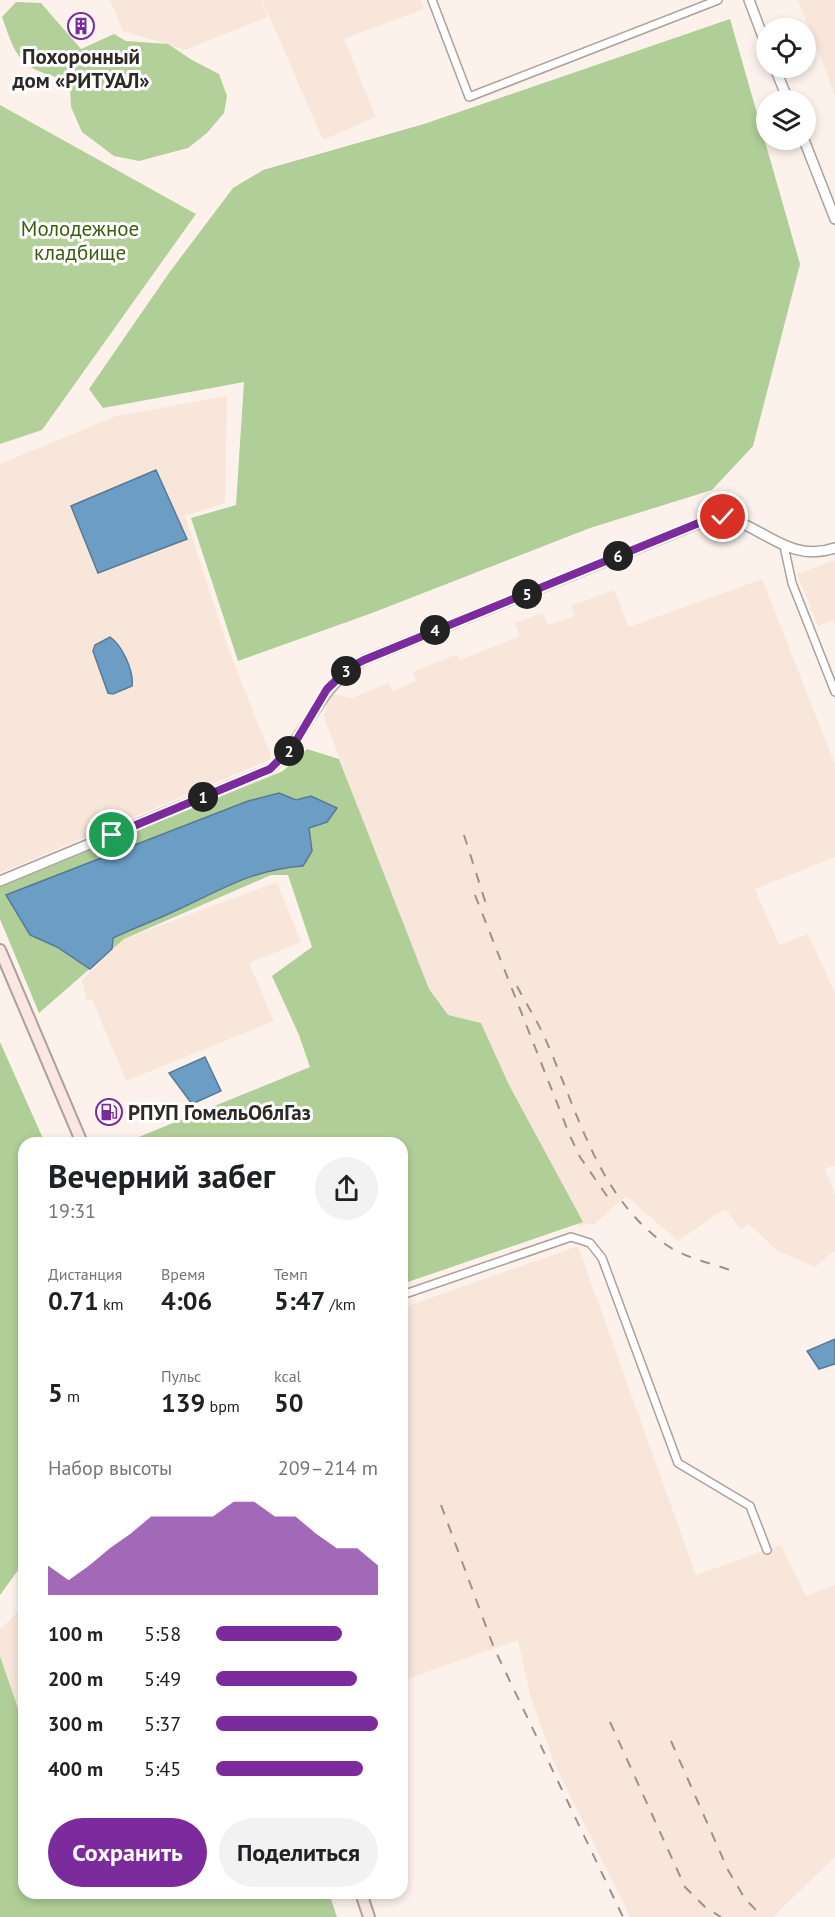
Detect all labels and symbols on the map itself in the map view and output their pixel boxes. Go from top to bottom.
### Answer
building icon: Похоронный дом «РИТУАЛ» [66,11,96,41]
place label: Похоронный дом «РИТУАЛ» [11,43,150,94]
park label: Молодежное кладбище [21,215,139,266]
pin [697,491,748,542]
pin: 6 [603,541,633,571]
pin: 5 [512,579,542,609]
pin: 4 [420,615,450,645]
pin: 3 [331,656,361,686]
pin: 2 [274,736,304,766]
pin: 1 [188,782,218,812]
pin [86,809,137,860]
fuel station icon: РПУП ГомельОблГаз [94,1097,124,1127]
place label: РПУП ГомельОблГаз [128,1099,311,1126]

